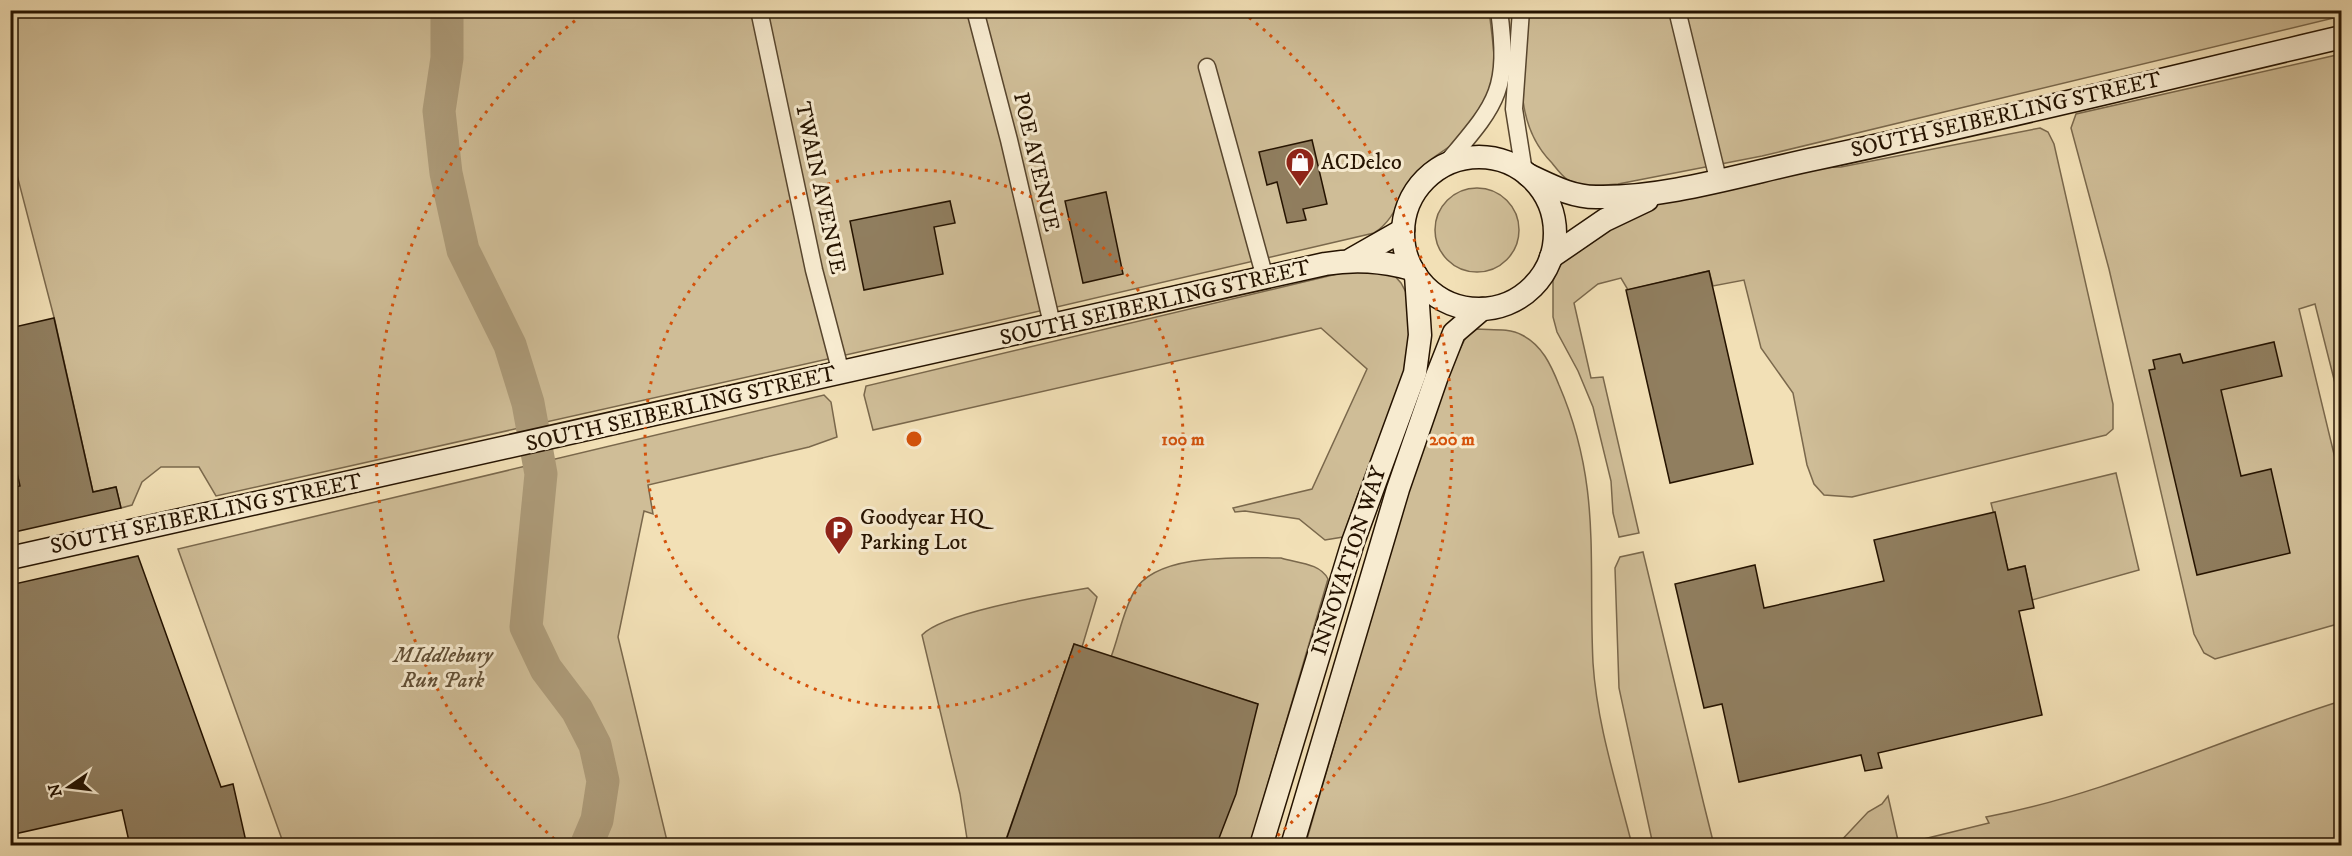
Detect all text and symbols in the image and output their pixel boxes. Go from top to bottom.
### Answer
street label: SOUTH SEIBERLING STREET [1848,66,2164,164]
street label: POE AVENUE [1007,90,1065,234]
street label: TWAIN AVENUE [789,99,851,277]
shop icon: ACDelco [1284,146,1316,188]
place label: ACDelco [1321,149,1402,176]
street label: SOUTH SEIBERLING STREET [997,254,1313,352]
street label: SOUTH SEIBERLING STREET [523,360,839,458]
centre of rings [904,429,924,449]
text: 100 m [1161,429,1205,451]
text: 200 m [1429,429,1475,451]
street label: INNOVATION WAY [1306,462,1393,659]
street label: SOUTH SEIBERLING STREET [48,468,364,560]
place label: Goodyear HQ Parking Lot [860,504,994,556]
parking icon: Goodyear HQ Parking Lot [823,514,855,556]
park label: MIddlebury Run Park [391,642,494,694]
north arrow [39,757,99,817]
text: N [44,782,67,799]

